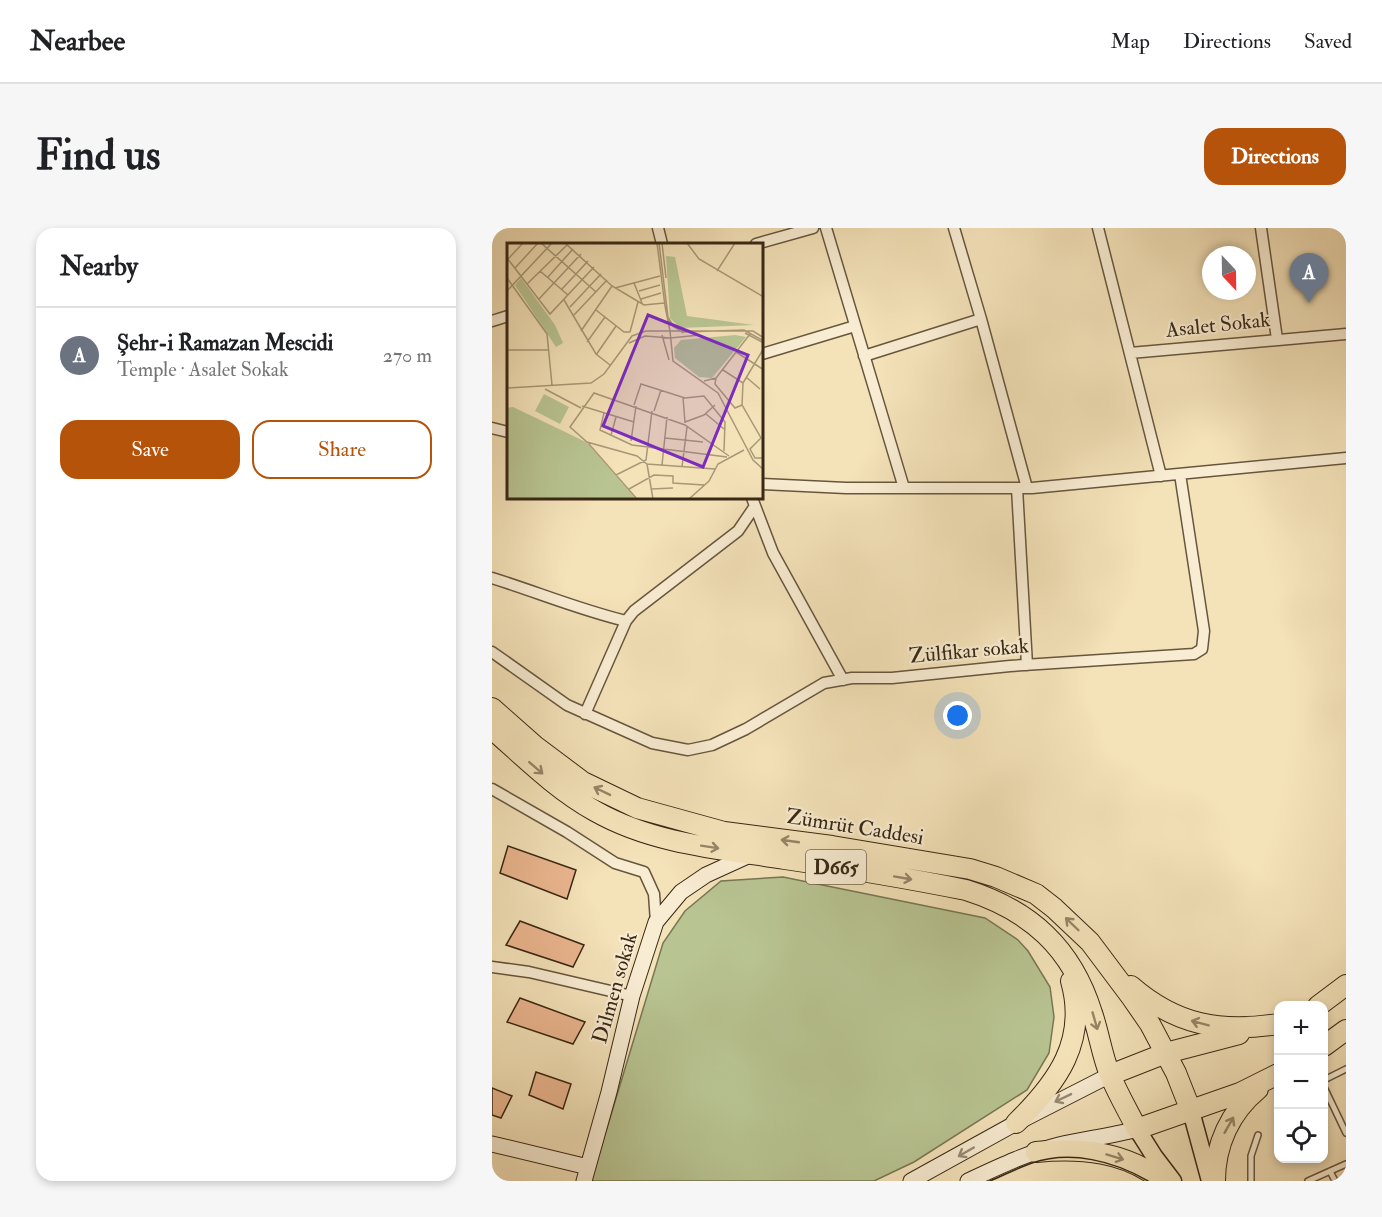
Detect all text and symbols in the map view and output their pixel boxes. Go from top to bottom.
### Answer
text: Nearbee [30,24,125,59]
text: Map [1110,28,1150,55]
text: Directions [1183,28,1271,55]
text: Saved [1304,28,1352,55]
button: Directions [1204,128,1346,185]
text: Find us [36,130,160,182]
inset map [507,243,764,500]
north arrow [1202,246,1256,300]
text: Nearby [60,251,138,283]
pin: A [1290,254,1328,303]
street label: Asalet Sokak [1164,306,1271,344]
text: Şehr-i Ramazan Mescidi [117,329,333,357]
text: A [73,343,86,368]
text: 270 m [383,343,432,368]
text: Temple · Asalet Sokak [117,357,289,382]
button: Save [60,420,240,479]
button: Share [252,420,432,479]
street label: Zülfikar sokak [908,632,1030,670]
your location [943,701,972,730]
one-way arrow [528,761,543,775]
one-way arrow [594,785,612,797]
street label: Zümrüt Caddesi [784,803,926,851]
one-way arrow [780,835,800,846]
one-way arrow [700,842,719,853]
road number: D665 [806,850,866,884]
one-way arrow [892,873,912,884]
one-way arrow [1064,917,1079,931]
street label: Dilmen sokak [586,929,644,1047]
map controls [1274,1001,1328,1163]
button: + [1274,1001,1328,1055]
one-way arrow [1089,1012,1101,1031]
one-way arrow [1191,1017,1210,1028]
button: − [1274,1055,1328,1109]
one-way arrow [1054,1093,1072,1105]
button: locate [1274,1109,1328,1163]
one-way arrow [1223,1117,1235,1134]
one-way arrow [957,1147,975,1158]
one-way arrow [1105,1152,1124,1163]

